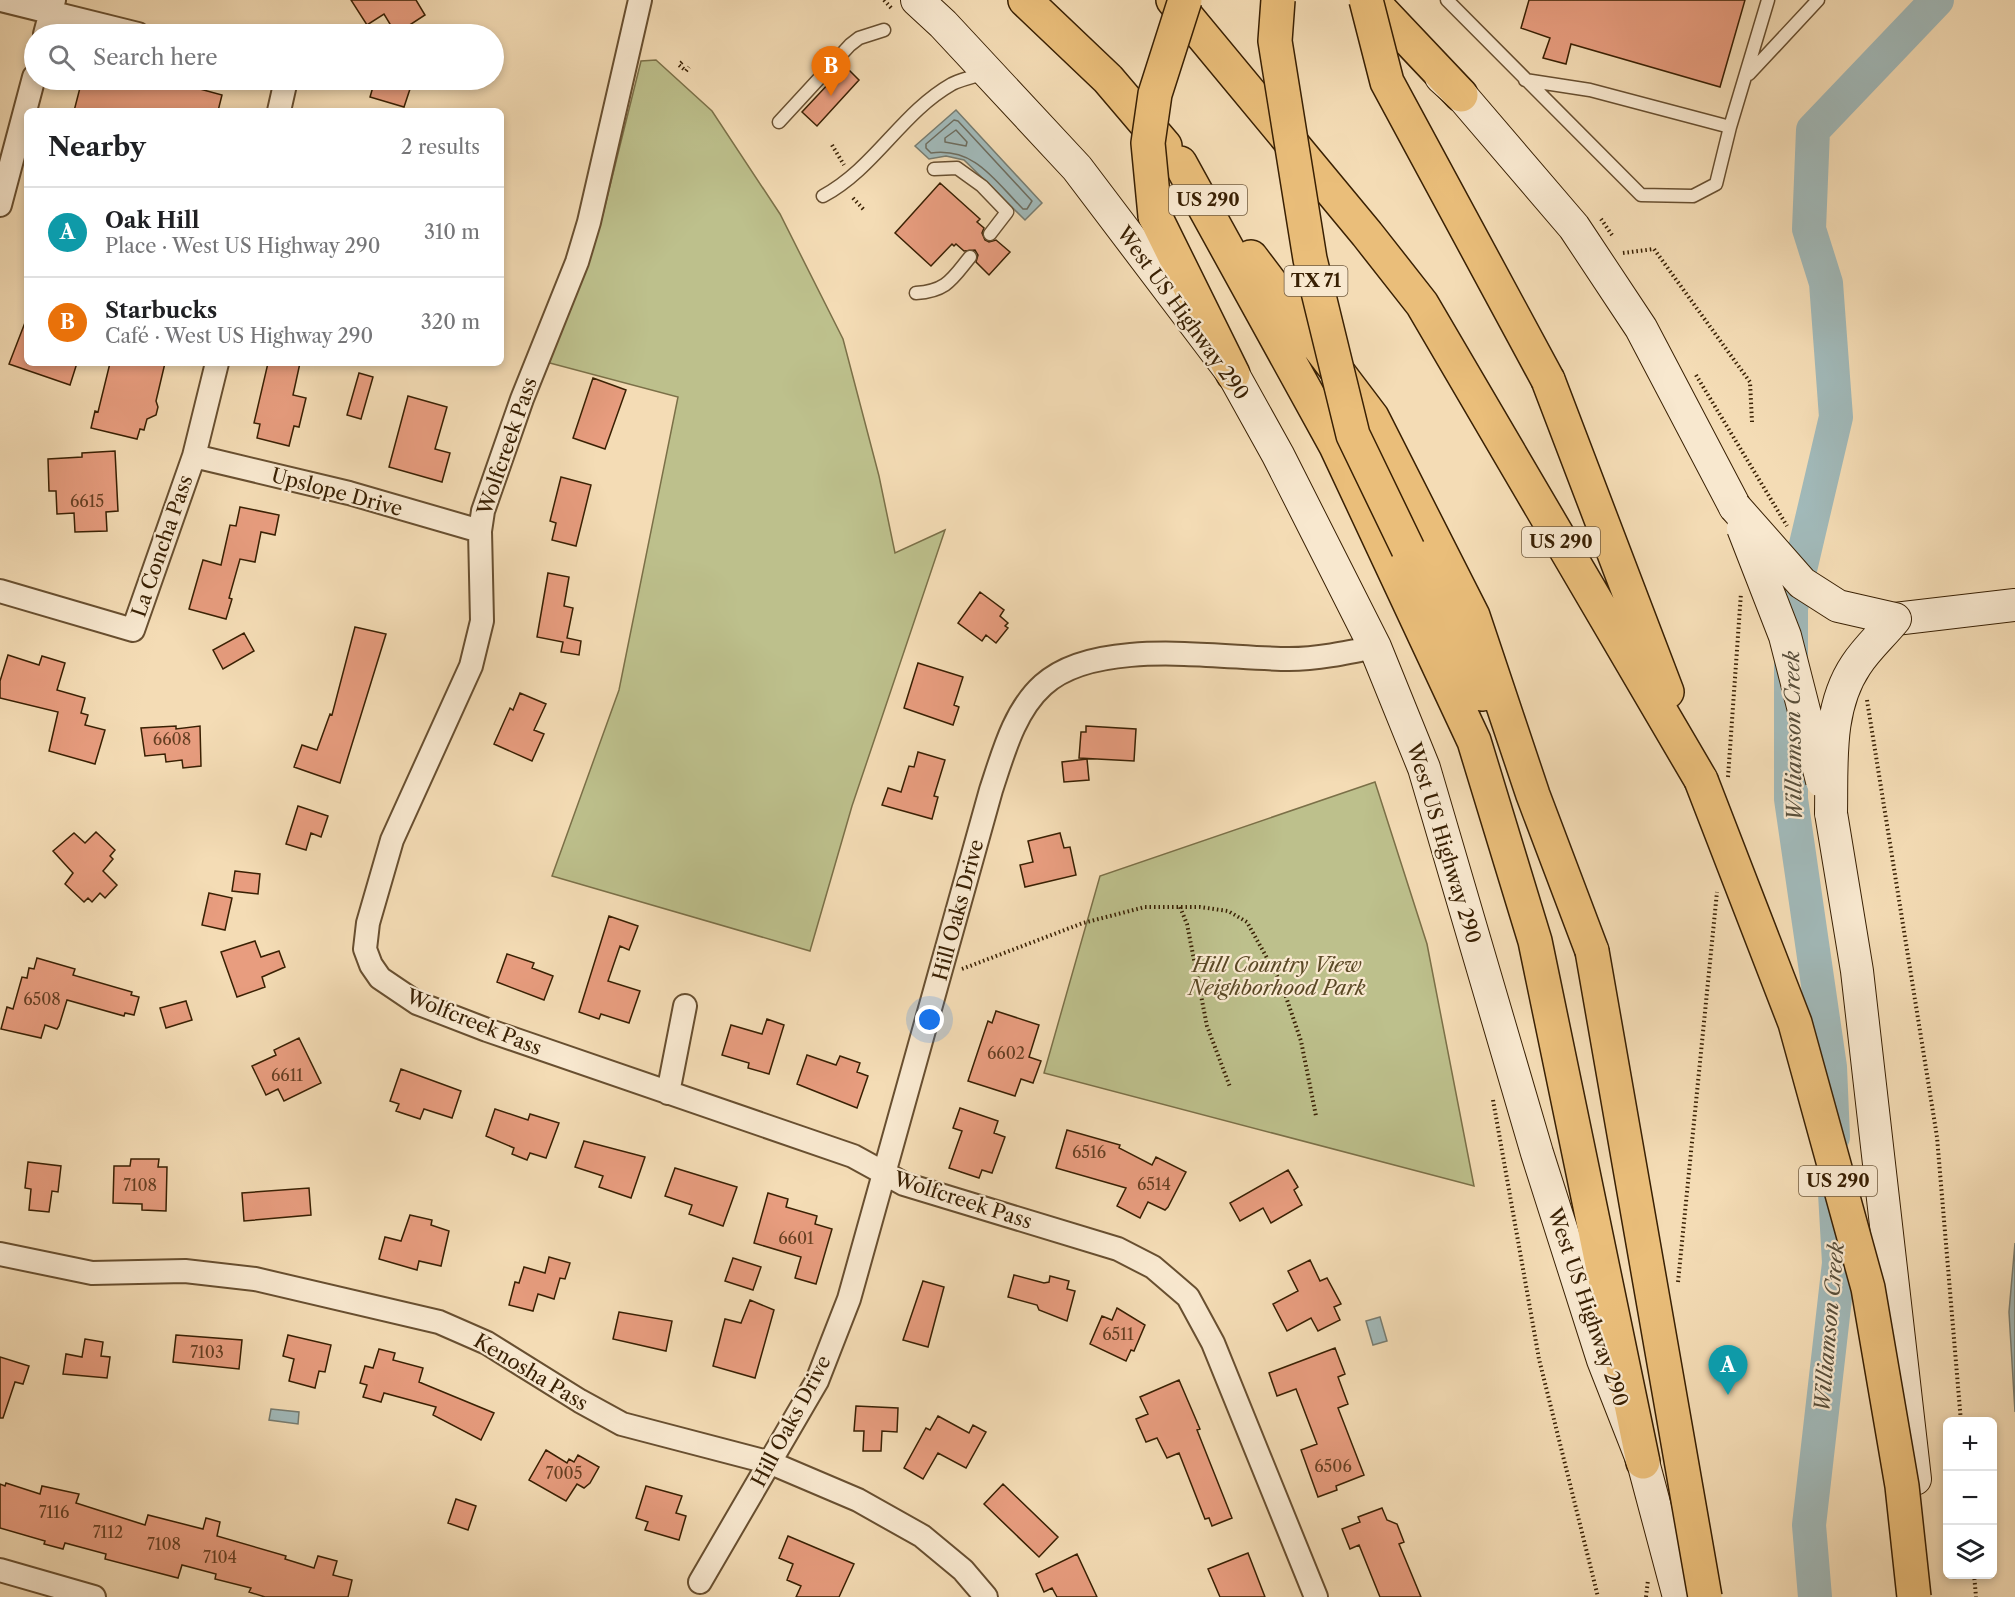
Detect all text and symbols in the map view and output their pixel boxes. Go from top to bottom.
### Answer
search box [24,24,504,90]
icon: search [45,41,78,74]
text: Search here [93,44,218,71]
pin: B [812,46,850,96]
text: Nearby [48,131,146,163]
text: 2 results [401,135,480,159]
road number: US 290 [1169,185,1247,215]
text: Oak Hill [105,207,200,234]
text: A [60,220,75,244]
text: 310 m [424,220,480,244]
street label: West US Highway 290 [1111,221,1254,404]
text: Place · West US Highway 290 [105,234,381,258]
road number: TX 71 [1284,266,1348,296]
text: Starbucks [105,297,217,324]
text: B [60,310,75,334]
text: 320 m [421,310,480,334]
text: Café · West US Highway 290 [105,324,373,348]
street label: Wolfcreek Pass [472,374,542,519]
street label: Upslope Drive [269,463,405,521]
street label: La Concha Pass [126,472,198,620]
house number: 6615 [70,491,104,511]
road number: US 290 [1522,527,1600,557]
water label: Williamson Creek [1779,650,1807,821]
house number: 6608 [153,729,191,749]
street label: West US Highway 290 [1402,739,1486,946]
street label: Hill Oaks Drive [928,837,988,983]
park label: Hill Country View Neighborhood Park [1186,953,1366,1000]
street label: Wolfcreek Pass [402,984,545,1060]
house number: 6508 [23,989,61,1009]
your location [915,1005,944,1034]
house number: 6602 [987,1043,1025,1063]
house number: 6611 [271,1065,303,1085]
house number: 6516 [1072,1142,1106,1162]
street label: Wolfcreek Pass [890,1166,1035,1234]
road number: US 290 [1799,1166,1877,1196]
house number: 6514 [1137,1174,1171,1194]
house number: 7108 [123,1175,157,1195]
street label: West US Highway 290 [1542,1204,1633,1410]
house number: 6601 [778,1228,814,1248]
water label: Williamson Creek [1809,1241,1849,1413]
house number: 6511 [1102,1324,1134,1344]
street label: Kenosha Pass [470,1329,592,1415]
house number: 7103 [190,1342,224,1362]
pin: A [1708,1346,1748,1395]
street label: Hill Oaks Drive [746,1351,836,1491]
map controls [1943,1417,1997,1579]
button: + [1943,1417,1997,1471]
house number: 6506 [1314,1456,1352,1476]
house number: 7005 [546,1463,582,1483]
button: − [1943,1471,1997,1525]
house number: 7116 [39,1502,69,1522]
house number: 7112 [93,1522,123,1542]
button: layers [1943,1525,1997,1579]
house number: 7108 [147,1534,181,1554]
house number: 7104 [203,1547,237,1567]

